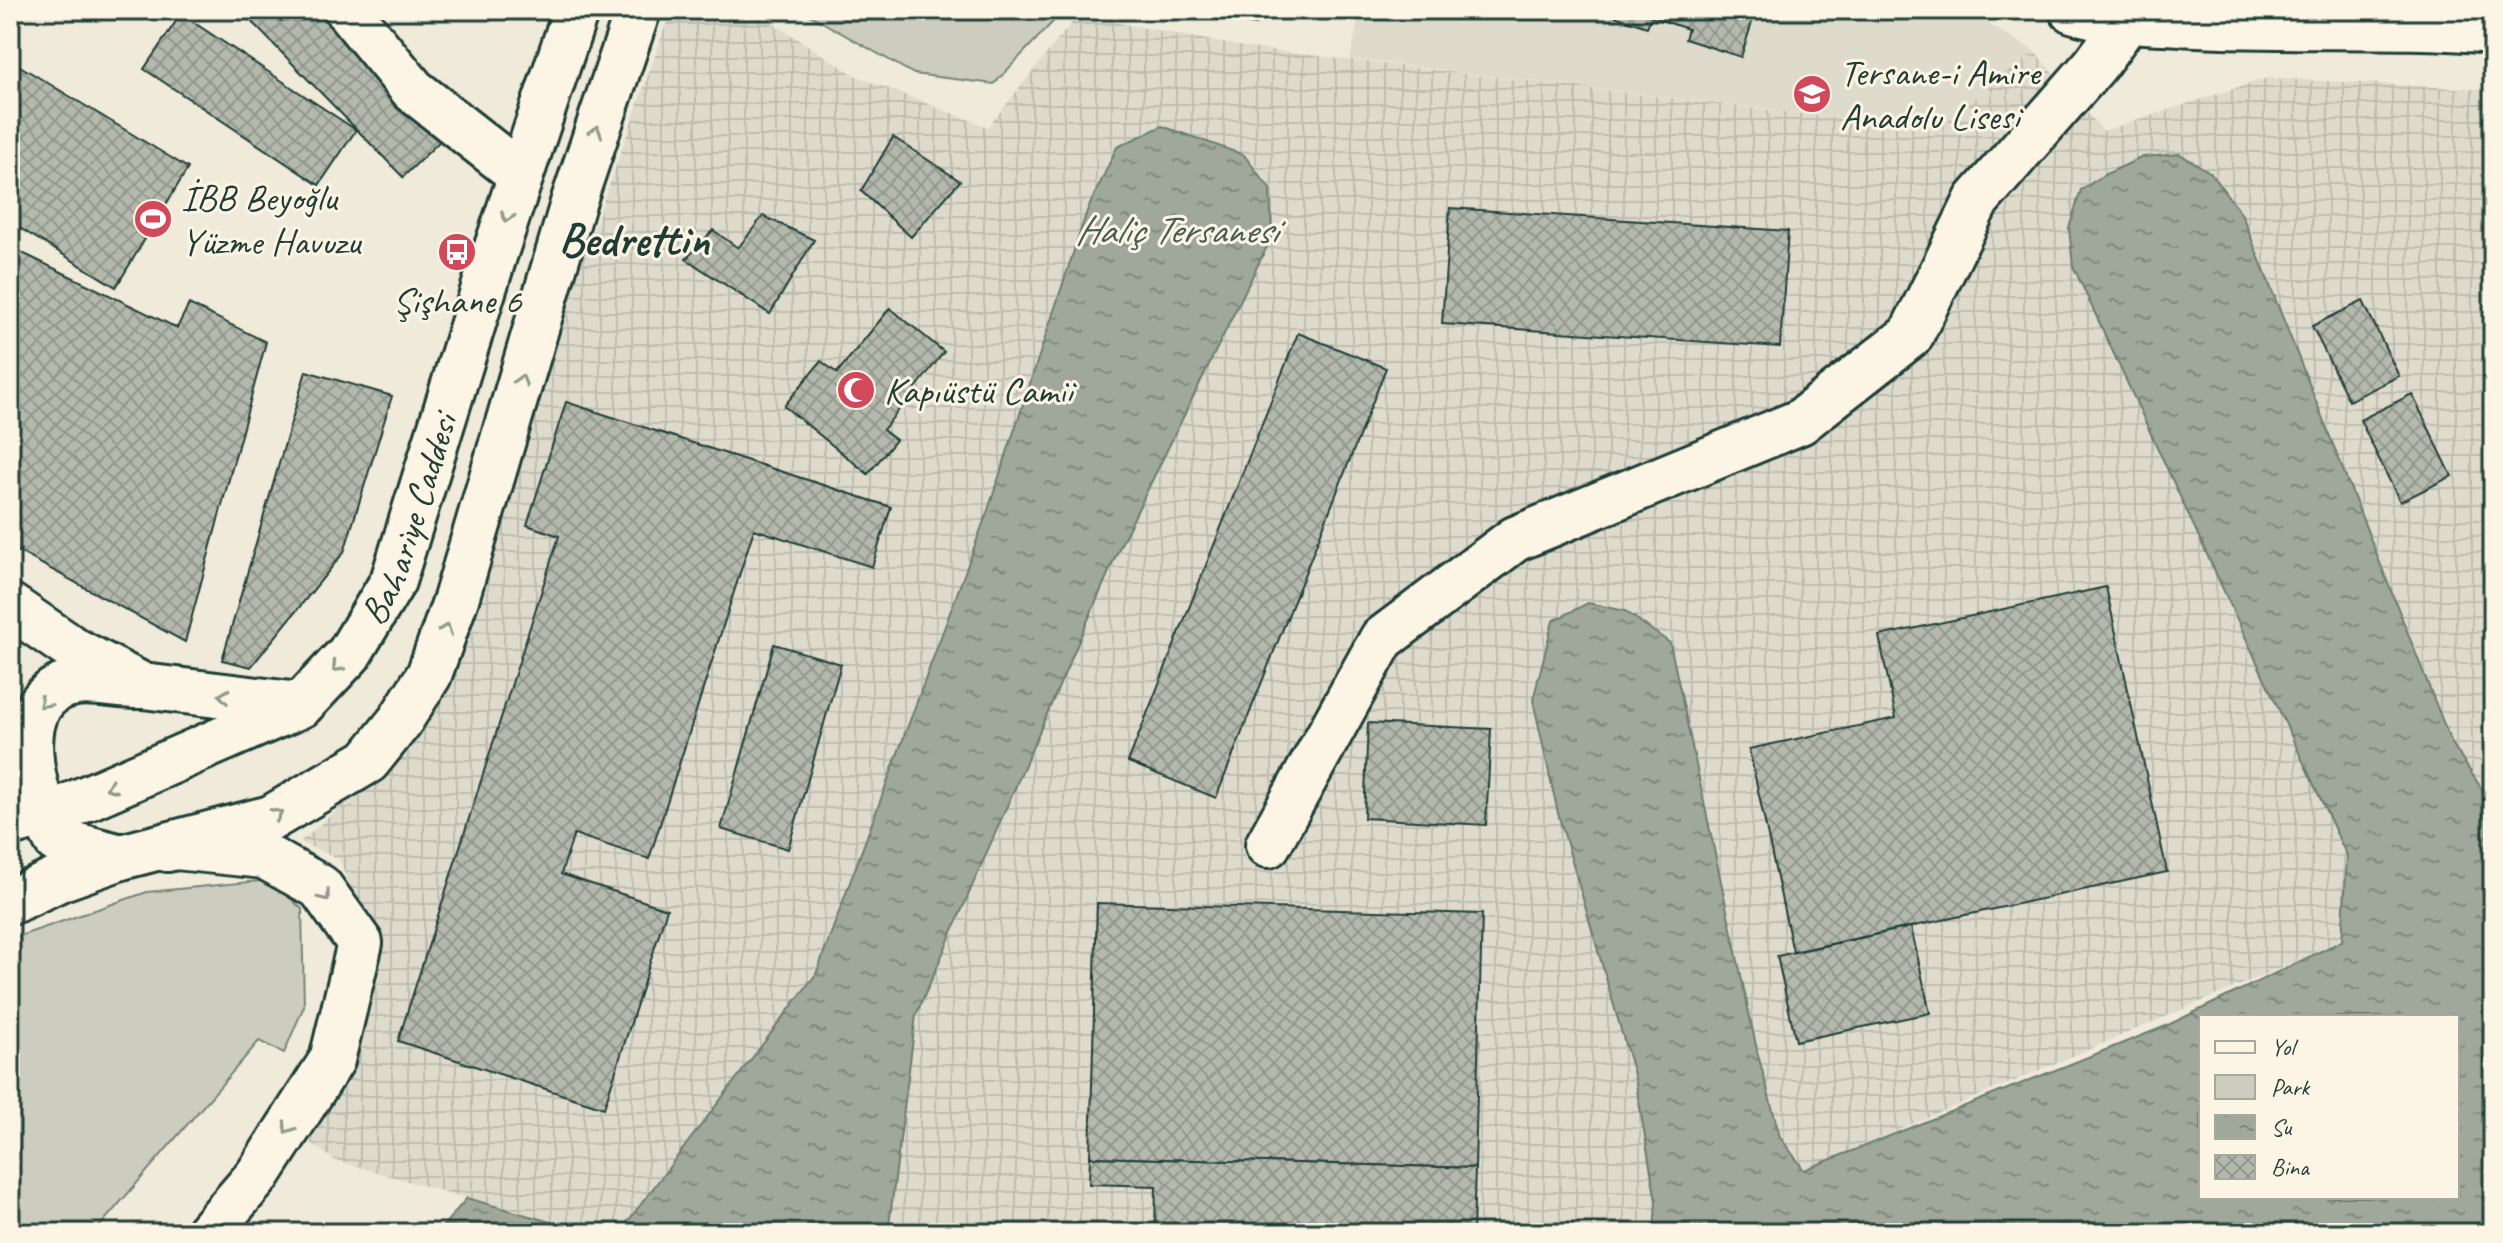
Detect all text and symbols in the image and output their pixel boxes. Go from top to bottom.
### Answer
place label: Tersane-i Amire Anadolu Lisesi [1840,49,2042,140]
school or university icon: Tersane-i Amire Anadolu Lisesi [1791,73,1833,115]
one-way arrow [587,125,603,139]
place label: İBB Beyoğlu Yüzme Havuzu [181,174,362,265]
sports icon: İBB Beyoğlu Yüzme Havuzu [132,198,174,240]
water label: Haliç Tersanesi [1075,205,1287,255]
one-way arrow [500,210,516,223]
district label: Bedrettin [559,211,710,269]
bus stop icon: Şişhane 6 [436,231,478,273]
place label: Şişhane 6 [393,277,523,324]
place label: Kapıüstü Camii [884,367,1077,414]
mosque icon: Kapıüstü Camii [835,369,877,411]
one-way arrow [512,374,528,387]
street label: Bahariye Caddesi [349,404,468,633]
one-way arrow [436,623,452,637]
one-way arrow [333,657,347,672]
one-way arrow [217,687,230,704]
one-way arrow [39,693,54,708]
one-way arrow [105,778,119,794]
one-way arrow [269,808,283,823]
one-way arrow [315,887,330,902]
legend [2199,1015,2459,1199]
text: Yol [2271,1032,2298,1062]
text: Park [2271,1072,2311,1102]
text: Su [2271,1112,2293,1142]
one-way arrow [283,1119,298,1134]
text: Bina [2271,1152,2310,1182]

